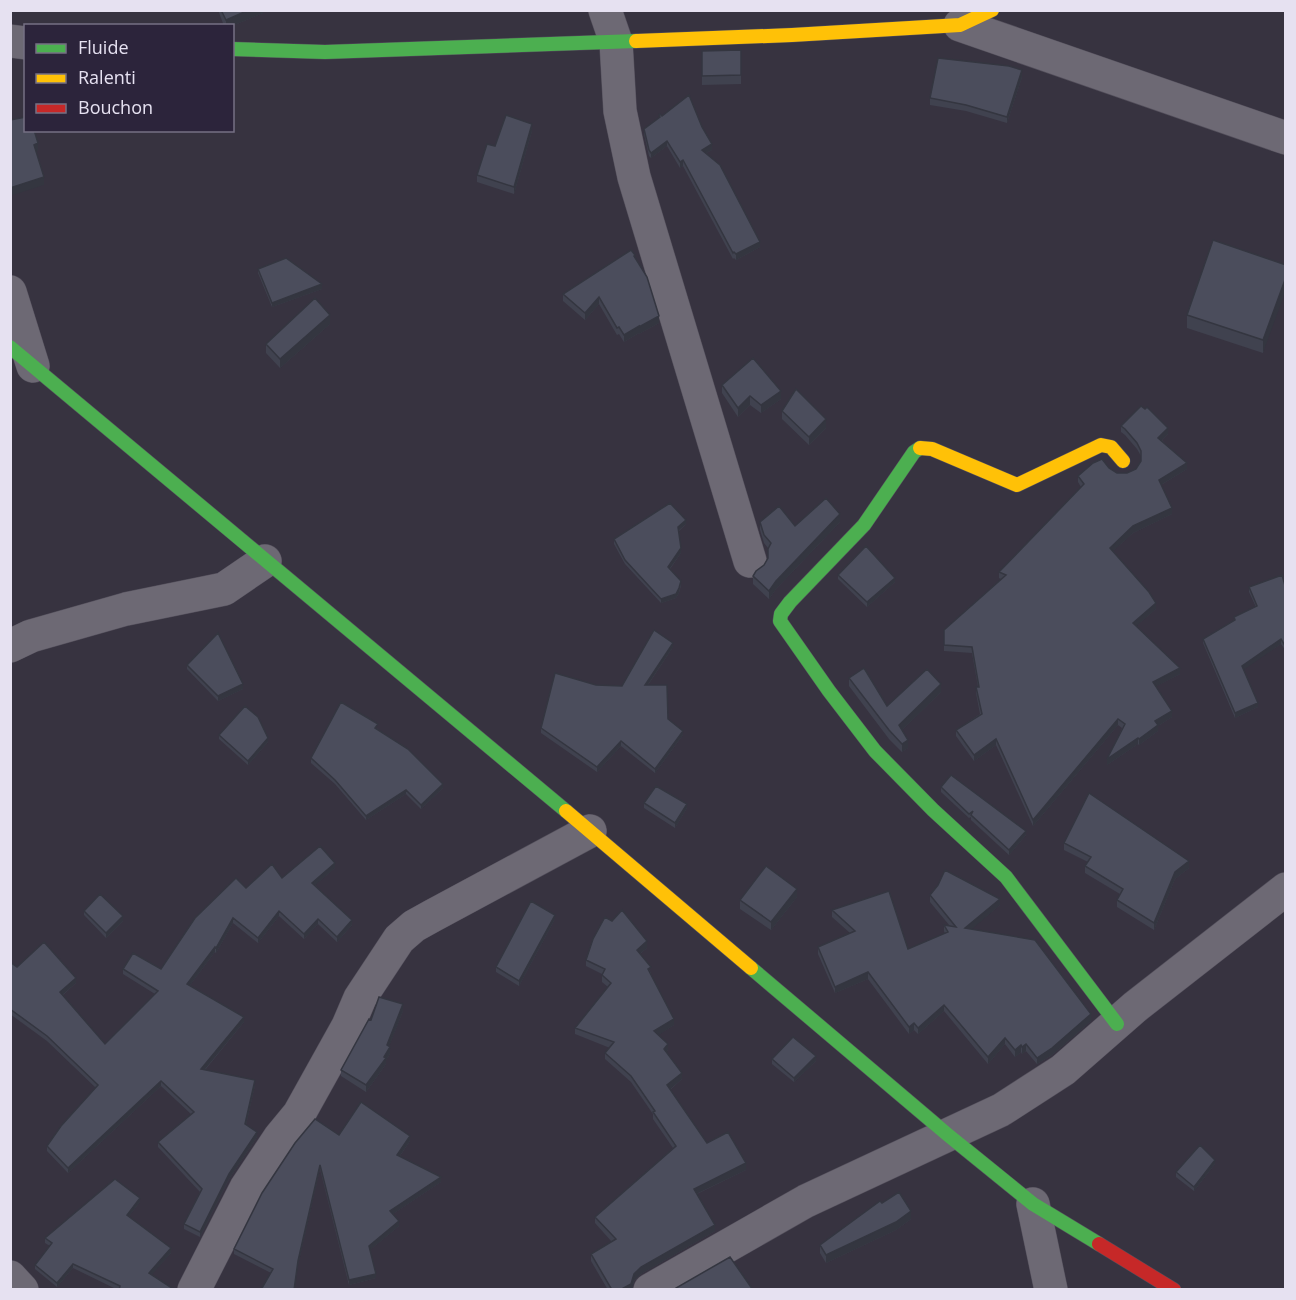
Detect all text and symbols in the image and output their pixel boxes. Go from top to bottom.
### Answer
legend [24,24,234,132]
text: Fluide [78,35,129,59]
text: Ralenti [78,65,136,89]
text: Bouchon [78,95,153,119]

